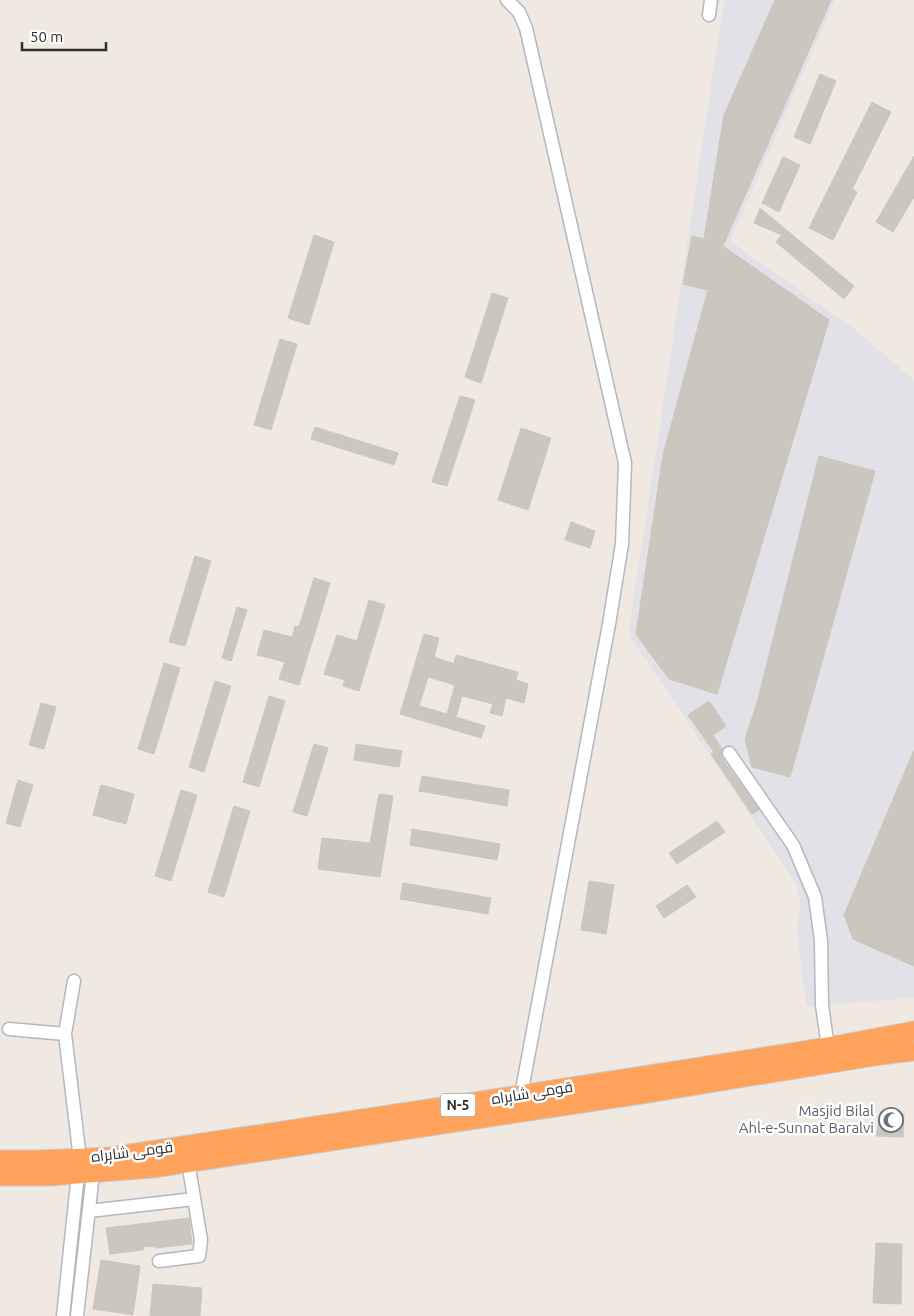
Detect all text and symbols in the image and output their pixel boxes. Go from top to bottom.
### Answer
scale bar [22,20,106,52]
text: 50 m [30,28,63,45]
street label: قومی شاہراہ [490,1078,574,1109]
road number: N-5 [440,1094,476,1116]
place label: Masjid Bilal Ahl-e-Sunnat Baralvi [739,1102,874,1136]
mosque icon: Masjid Bilal Ahl-e-Sunnat Baralvi [878,1107,904,1133]
street label: قومی شاہراہ [90,1138,174,1167]

